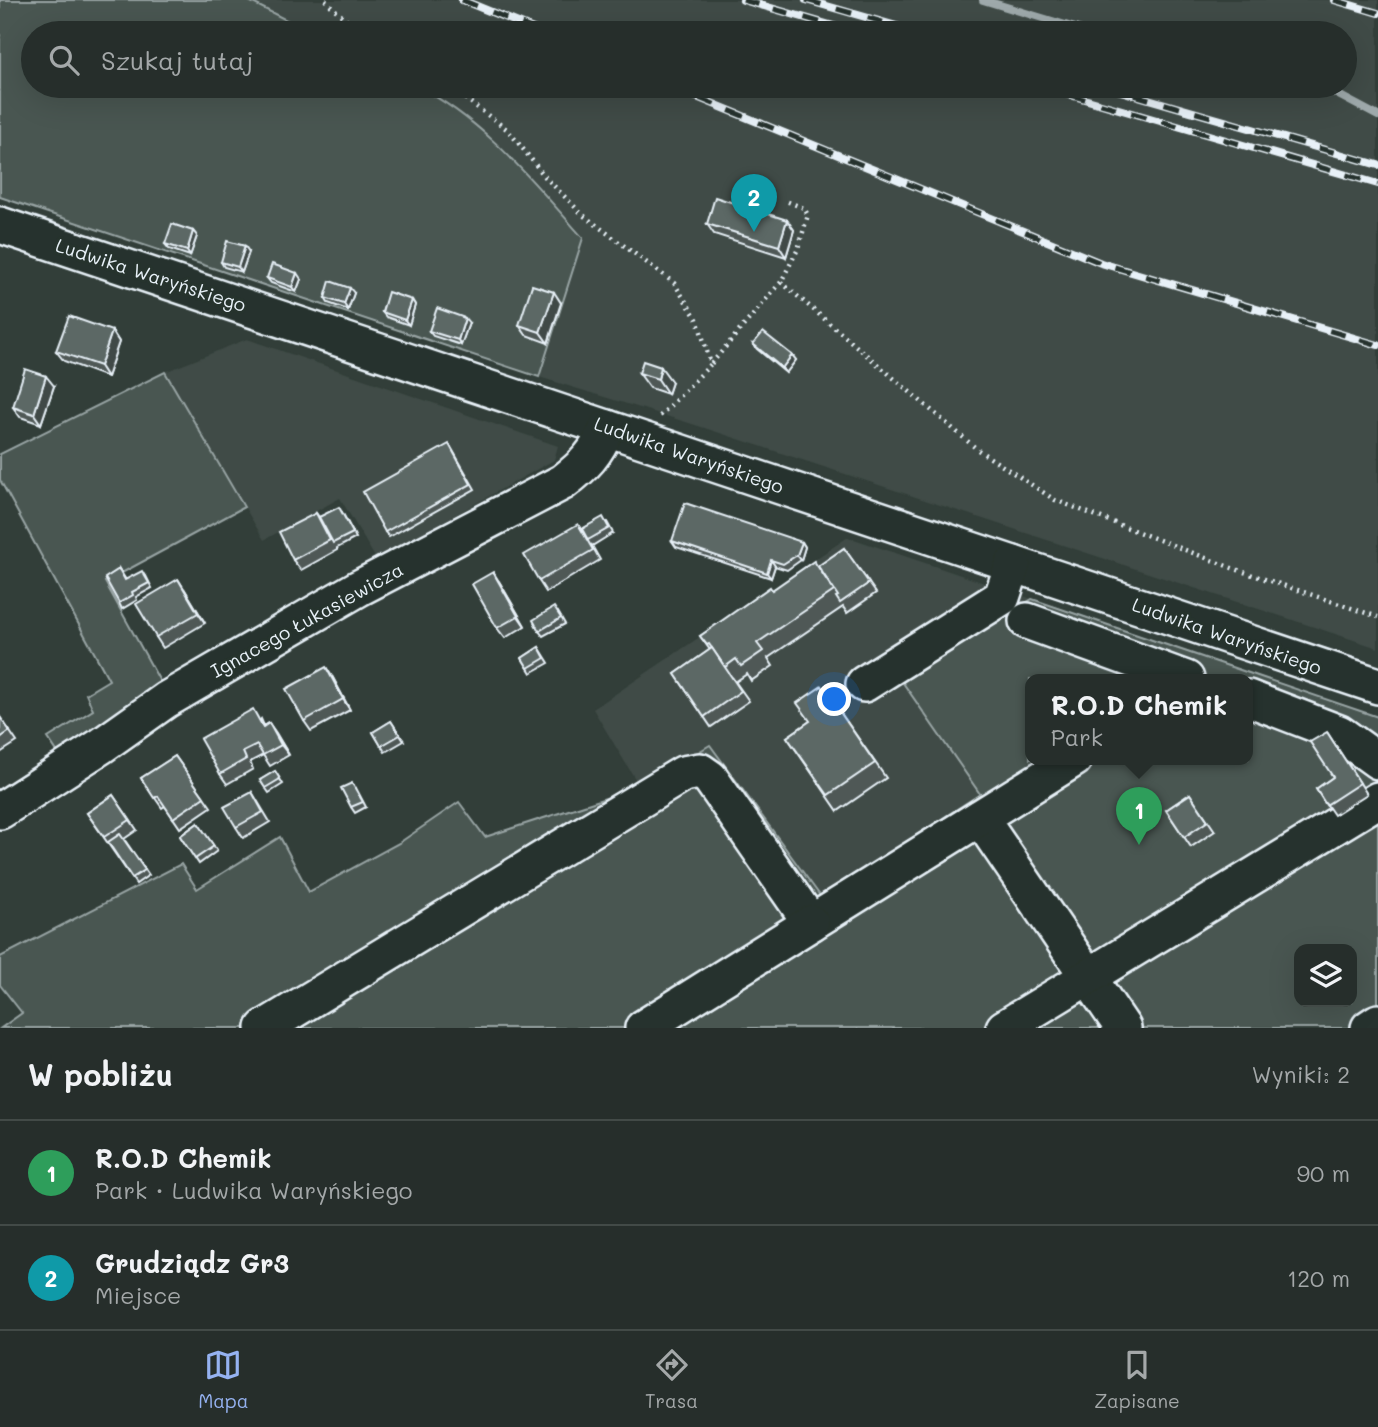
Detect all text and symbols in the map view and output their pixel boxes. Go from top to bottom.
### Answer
search box [21,21,1357,98]
icon: search [45,41,83,79]
text: Szukaj tutaj [101,43,253,77]
pin: 2 [731,174,777,232]
street label: Ludwika Waryńskiego [53,232,249,317]
street label: Ludwika Waryńskiego [591,410,787,499]
street label: Ignacego Łukasiewicza [206,556,407,683]
street label: Ludwika Waryńskiego [1129,591,1325,680]
popup [1025,674,1253,765]
your location [817,682,851,716]
text: R.O.D Chemik [1051,688,1227,722]
text: Park [1051,722,1103,752]
pin: 1 [1116,787,1162,845]
map controls [1294,944,1357,1007]
button: layers [1294,944,1357,1007]
text: W pobliżu [28,1054,173,1094]
text: Wyniki: 2 [1251,1059,1350,1089]
text: R.O.D Chemik [95,1141,271,1175]
text: 1 [46,1158,56,1188]
text: 90 m [1297,1158,1350,1188]
text: Park · Ludwika Waryńskiego [95,1175,412,1205]
text: Grudziądz Gr3 [95,1246,289,1280]
text: 2 [45,1263,57,1293]
text: 120 m [1287,1263,1350,1293]
text: Miejsce [95,1280,181,1310]
tab: Mapa [198,1346,249,1413]
tab: Trasa [645,1346,698,1413]
tab: Zapisane [1094,1346,1180,1413]

